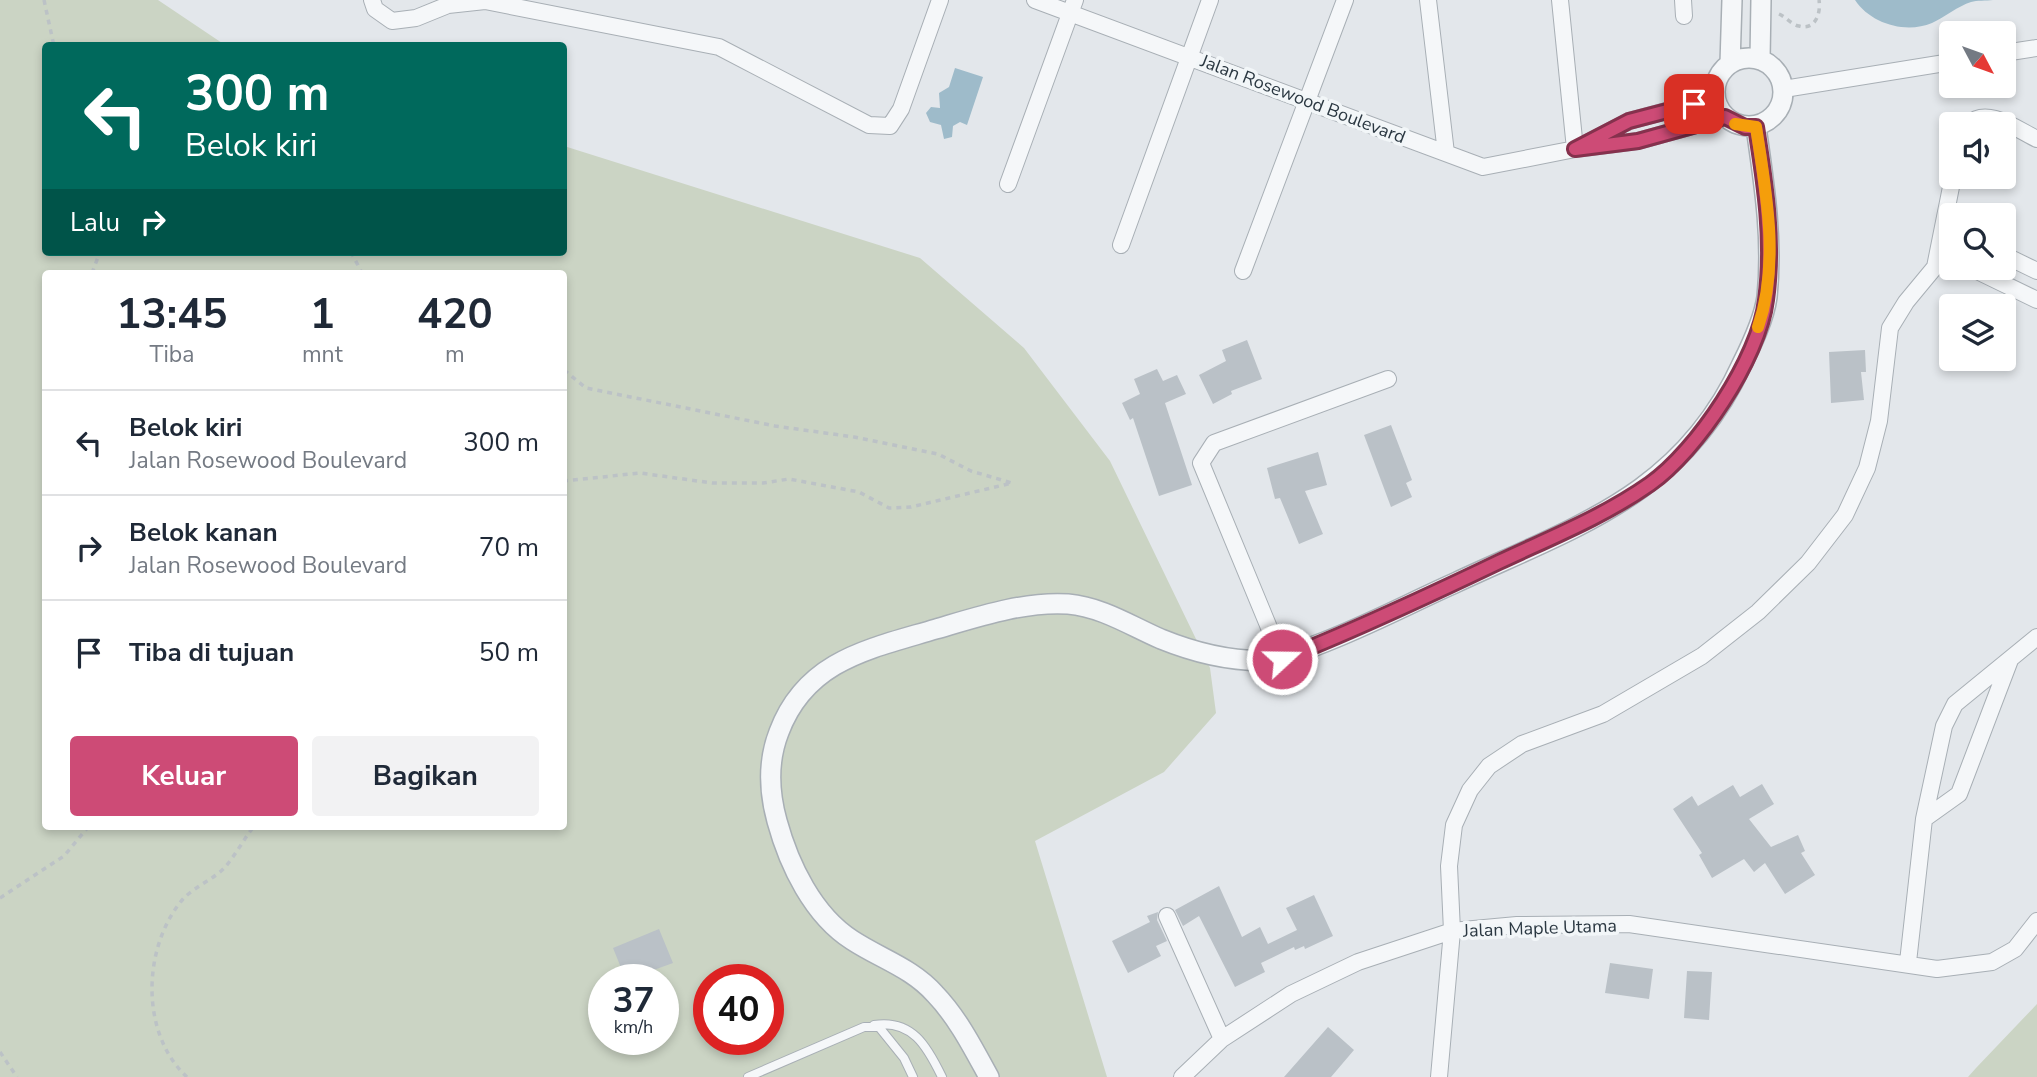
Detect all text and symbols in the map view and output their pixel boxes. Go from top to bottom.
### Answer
north arrow [1939,21,2016,98]
map controls [1939,21,2016,371]
street label: Jalan Rosewood Boulevard [1196,48,1409,149]
text: 300 m [185,60,329,127]
icon: left [70,70,161,161]
pin [1664,74,1724,134]
icon: arrive [1675,85,1713,123]
button: sound [1939,112,2016,189]
text: Belok kiri [185,124,317,167]
icon: right [134,203,172,241]
button: search [1939,203,2016,280]
text: Lalu [70,205,120,240]
text: 13:45 [116,286,228,343]
text: 1 [310,286,335,343]
text: 420 [417,286,493,343]
button: layers [1939,294,2016,371]
text: Tiba [150,339,194,370]
text: mnt [302,339,343,370]
text: m [445,339,465,370]
text: Belok kiri [129,410,242,445]
icon: left [70,424,108,462]
text: 300 m [463,425,539,460]
text: Jalan Rosewood Boulevard [129,445,407,476]
text: Belok kanan [129,515,278,550]
icon: right [70,529,108,567]
text: 70 m [479,530,539,565]
text: Jalan Rosewood Boulevard [129,550,407,581]
position arrow [1245,622,1319,696]
icon: arrive [70,634,108,672]
text: Tiba di tujuan [129,635,294,670]
text: 50 m [479,635,539,670]
button: Keluar [70,736,298,816]
button: Bagikan [312,736,539,816]
street label: Jalan Maple Utama [1462,913,1617,943]
speed limit sign: 40 [693,964,784,1055]
text: 37 [612,977,655,1024]
text: km/h [614,1015,653,1039]

